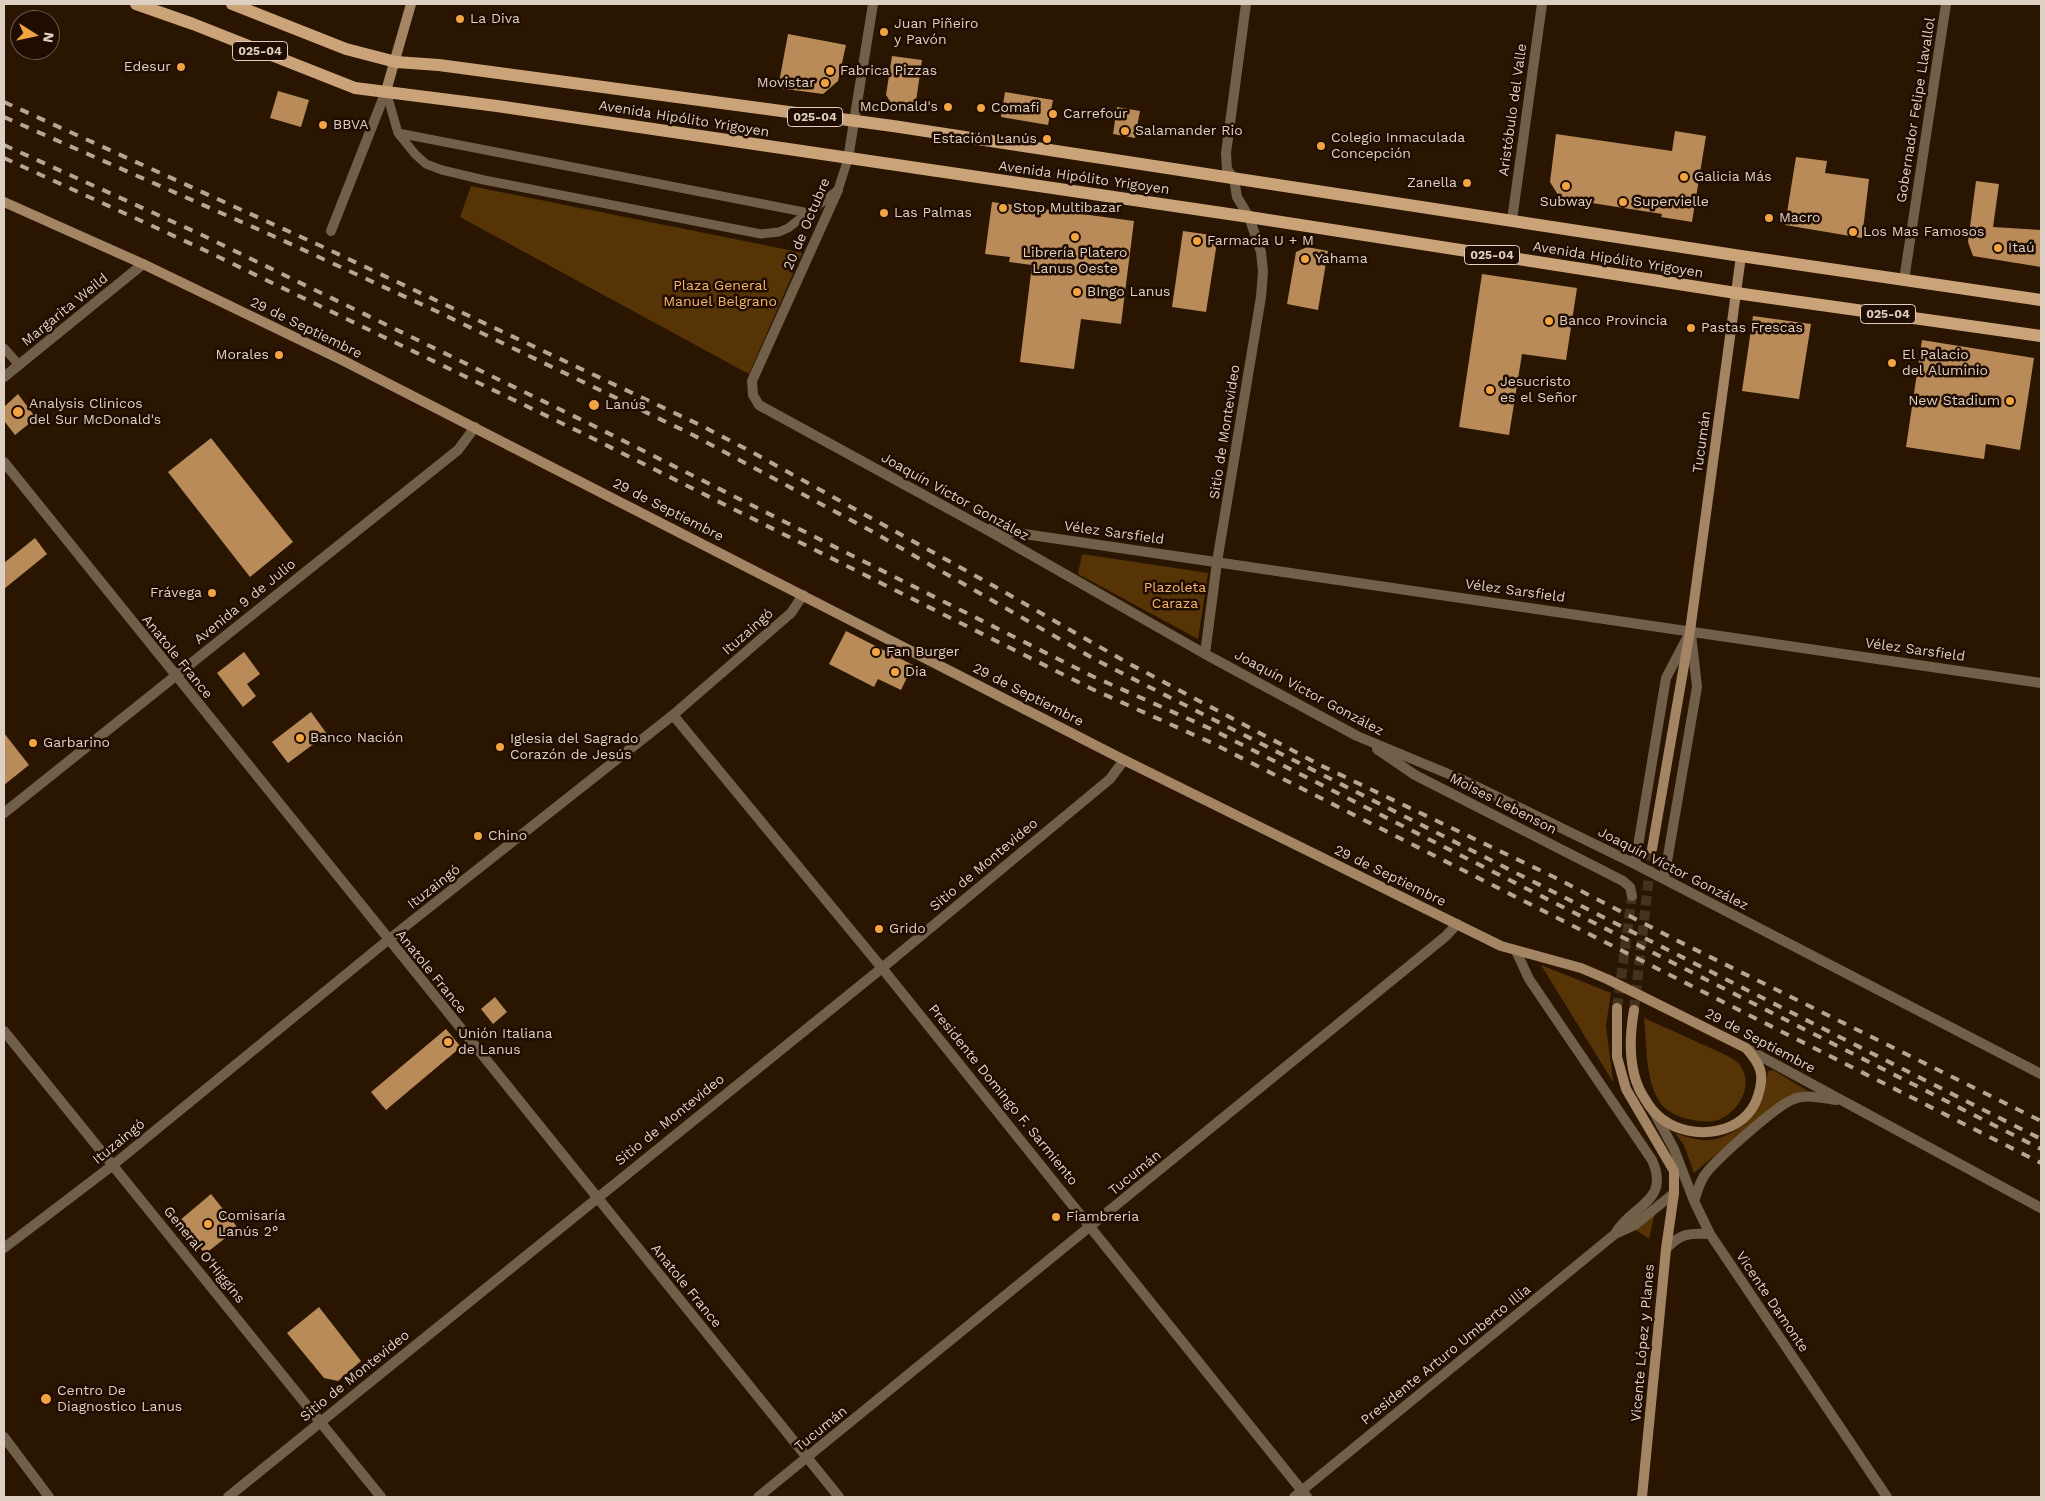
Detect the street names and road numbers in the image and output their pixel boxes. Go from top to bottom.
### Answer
street label: Gobernador Felipe Llavallol [1893,16,1939,204]
road number: 025-04 [232,41,288,60]
street label: Aristóbulo del Valle [1495,43,1531,177]
street label: Avenida Hipólito Yrigoyen [598,97,770,141]
road number: 025-04 [788,108,842,126]
street label: Avenida Hipólito Yrigoyen [997,158,1171,198]
street label: 20 de Octubre [780,175,834,273]
street label: Avenida Hipólito Yrigoyen [1532,238,1704,282]
road number: 025-04 [1464,246,1520,264]
street label: Margarita Weild [18,270,112,350]
street label: 29 de Septiembre [247,294,365,362]
road number: 025-04 [1860,304,1916,324]
street label: Sitio de Montevideo [1206,364,1244,500]
street label: Tucumán [1689,410,1715,474]
street label: Joaquín Víctor González [878,449,1032,545]
street label: 29 de Septiembre [610,475,726,545]
street label: Vélez Sarsfield [1063,518,1165,548]
street label: Avenida 9 de Julio [191,556,299,648]
street label: Vélez Sarsfield [1464,576,1566,606]
street label: Ituzaingó [719,605,777,659]
street label: Anatole France [138,612,216,702]
street label: Vélez Sarsfield [1864,635,1966,665]
street label: Joaquín Víctor González [1232,646,1386,740]
street label: 29 de Septiembre [970,660,1086,730]
street label: Moises Lebenson [1447,770,1559,838]
street label: Sitio de Montevideo [927,815,1041,915]
street label: Joaquín Víctor González [1595,824,1751,914]
street label: 29 de Septiembre [1331,842,1449,910]
street label: Ituzaingó [404,861,464,913]
street label: Anatole France [392,927,470,1017]
street label: Presidente Domingo F. Sarmiento [925,1001,1081,1189]
street label: 29 de Septiembre [1702,1005,1818,1077]
street label: Sitio de Montevideo [612,1071,728,1169]
street label: Ituzaingó [90,1116,148,1168]
street label: Tucumán [1105,1147,1165,1199]
street label: General O'Higgins [160,1203,248,1307]
street label: Anatole France [647,1241,725,1331]
street label: Vicente Damonte [1732,1248,1812,1356]
street label: Vicente López y Planes [1628,1263,1658,1423]
street label: Presidente Arturo Umberto Illia [1358,1281,1534,1429]
street label: Sitio de Montevideo [297,1327,413,1425]
street label: Tucumán [791,1403,851,1455]

